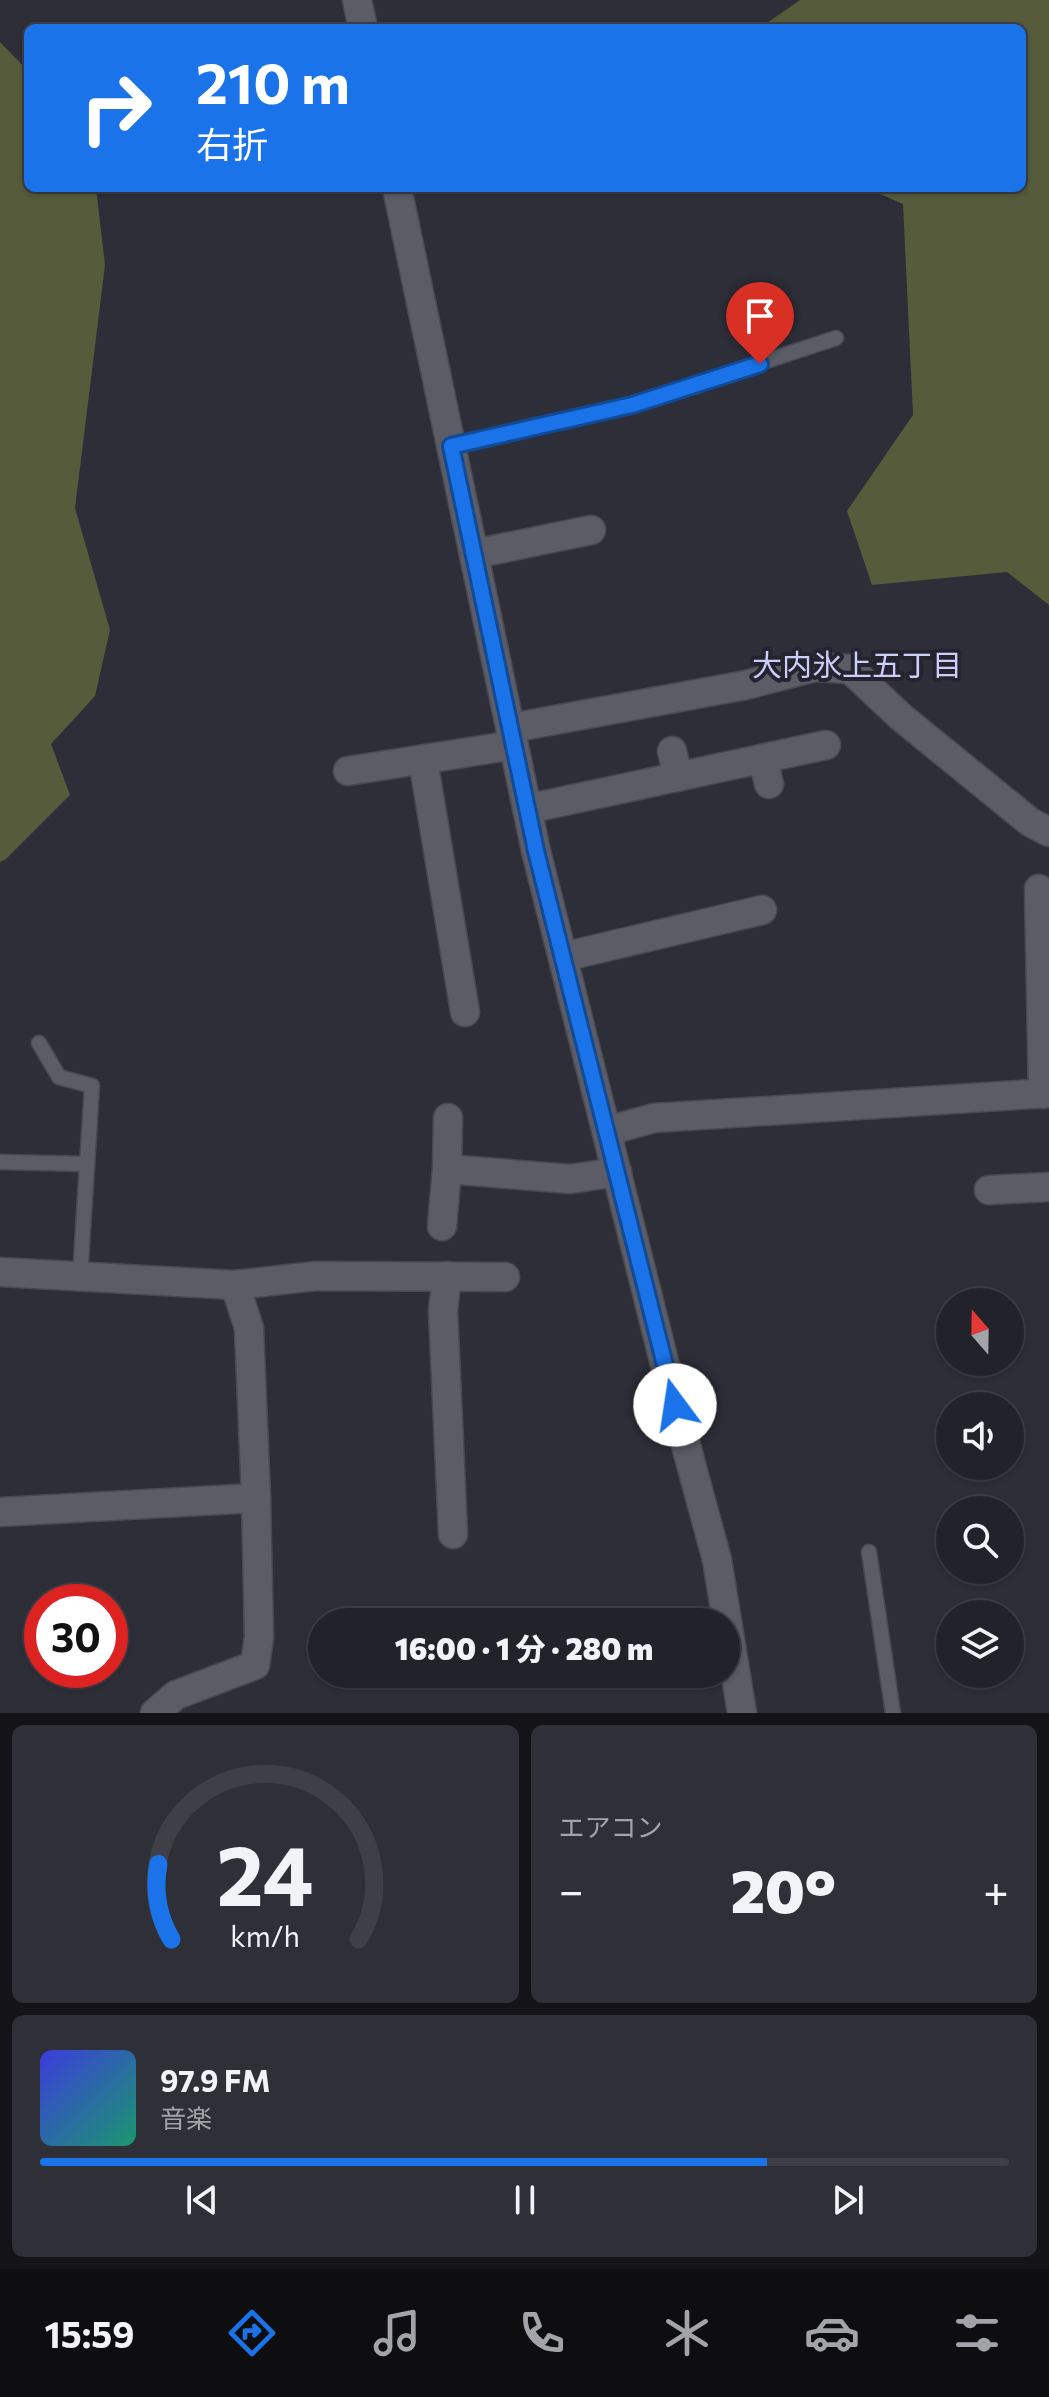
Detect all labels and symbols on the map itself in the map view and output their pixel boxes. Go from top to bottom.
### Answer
pin [726,282,794,364]
district label: 大内氷上五丁目 [752,645,962,682]
north arrow [936,1288,1024,1376]
position arrow [633,1363,717,1447]
speed limit sign: 30 [24,1584,128,1688]

